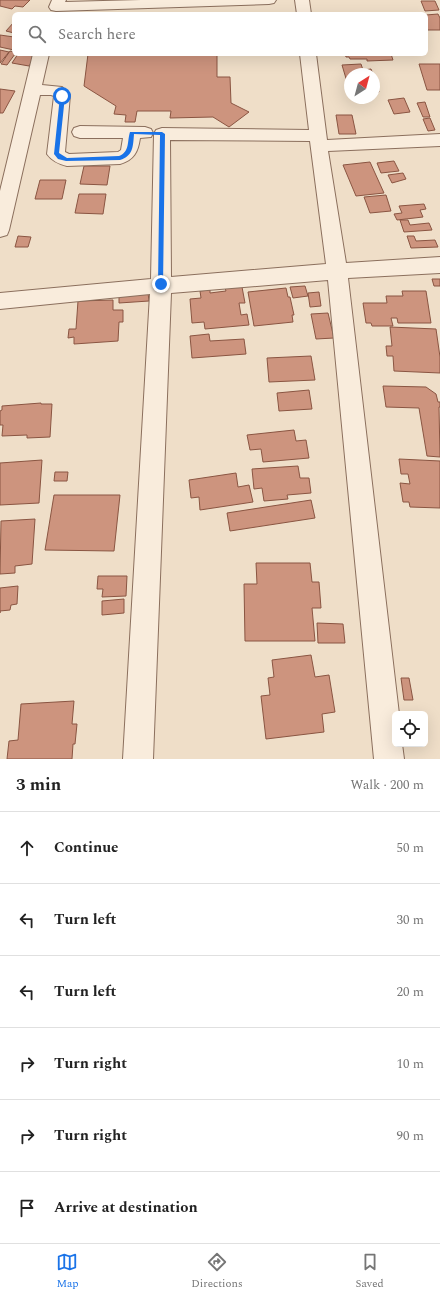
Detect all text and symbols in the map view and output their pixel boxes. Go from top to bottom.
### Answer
search box [12,12,428,56]
icon: search [26,23,48,45]
text: Search here [58,23,136,46]
north arrow [344,68,380,104]
route start [53,87,71,105]
route end [152,275,170,293]
map controls [392,711,428,747]
button: locate [392,711,428,747]
text: 3 min [16,772,61,798]
text: Walk · 200 m [350,775,424,795]
text: Continue [54,836,119,859]
icon: ahead [16,837,38,859]
text: 50 m [397,838,424,858]
text: Turn left [54,908,116,931]
icon: left [16,909,38,931]
text: 30 m [397,910,424,930]
text: Turn left [54,980,116,1003]
icon: left [16,981,38,1003]
text: 20 m [397,982,424,1002]
text: Turn right [54,1052,127,1075]
icon: right [16,1053,38,1075]
text: 10 m [397,1054,424,1074]
text: Turn right [54,1124,127,1147]
icon: right [16,1125,38,1147]
text: 90 m [397,1126,424,1146]
text: Arrive at destination [54,1196,198,1219]
icon: arrive [16,1197,38,1219]
tab: Map [56,1251,79,1292]
tab: Directions [191,1251,243,1292]
tab: Saved [355,1251,384,1292]

